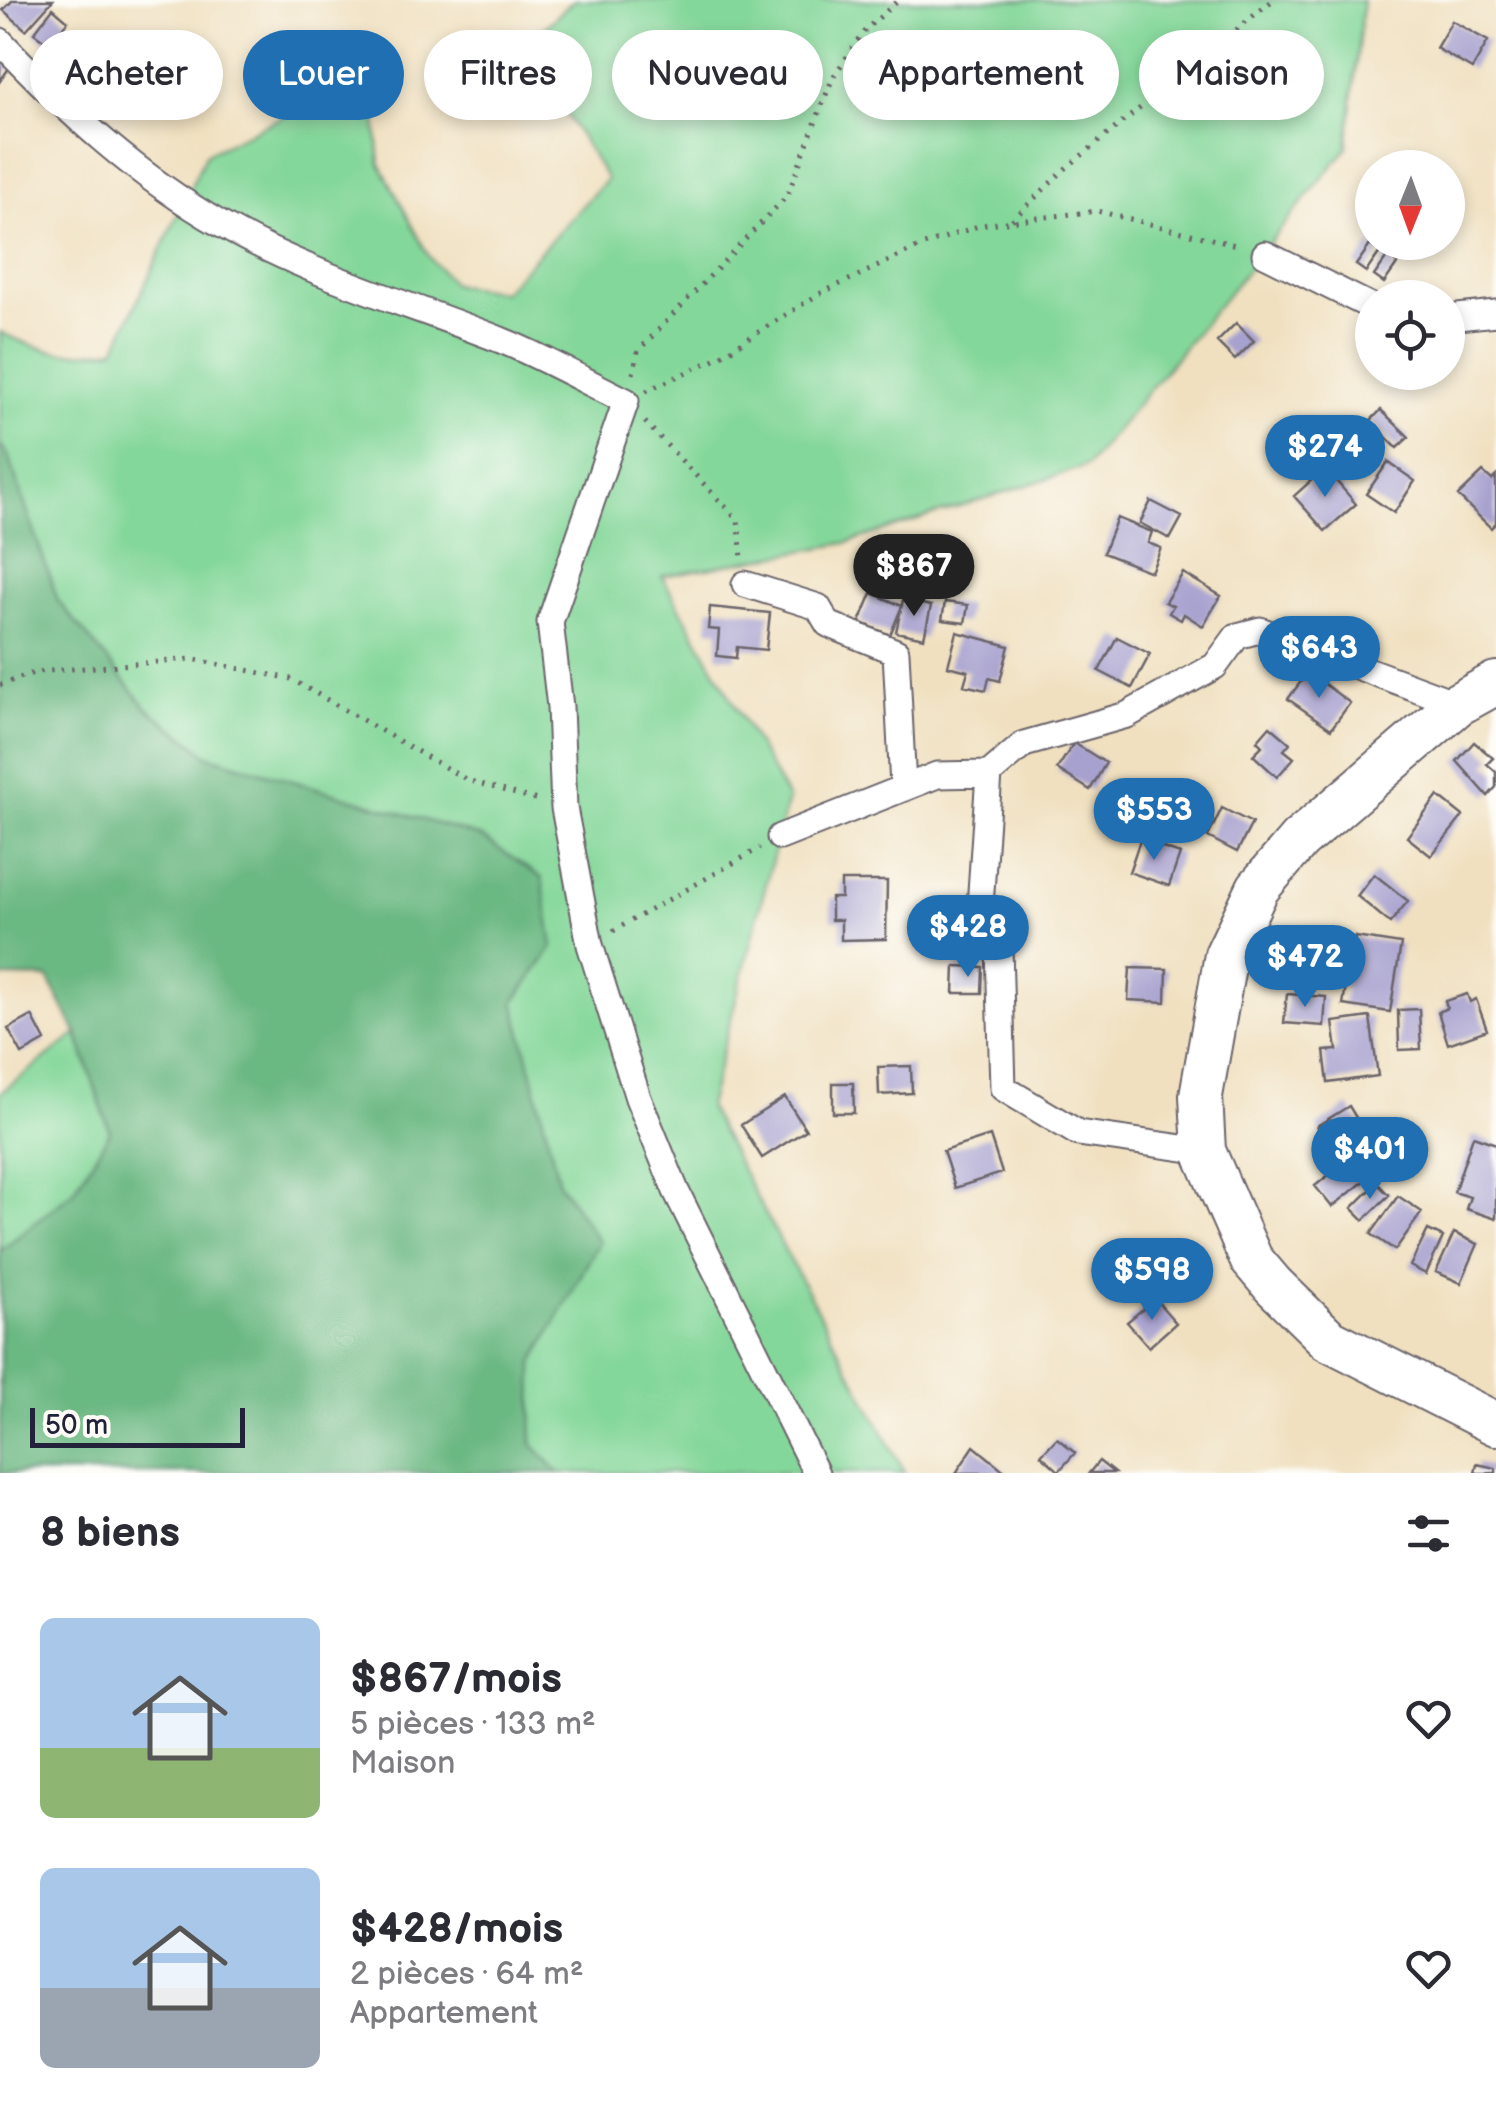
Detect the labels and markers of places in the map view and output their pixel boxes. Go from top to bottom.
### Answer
pin: $274 [1266,415,1384,500]
pin: $867 [855,534,973,619]
pin: $643 [1260,616,1378,701]
pin: $553 [1095,778,1213,863]
pin: $428 [909,895,1027,980]
pin: $472 [1246,925,1364,1010]
pin: $401 [1311,1117,1429,1202]
pin: $598 [1093,1238,1211,1323]

